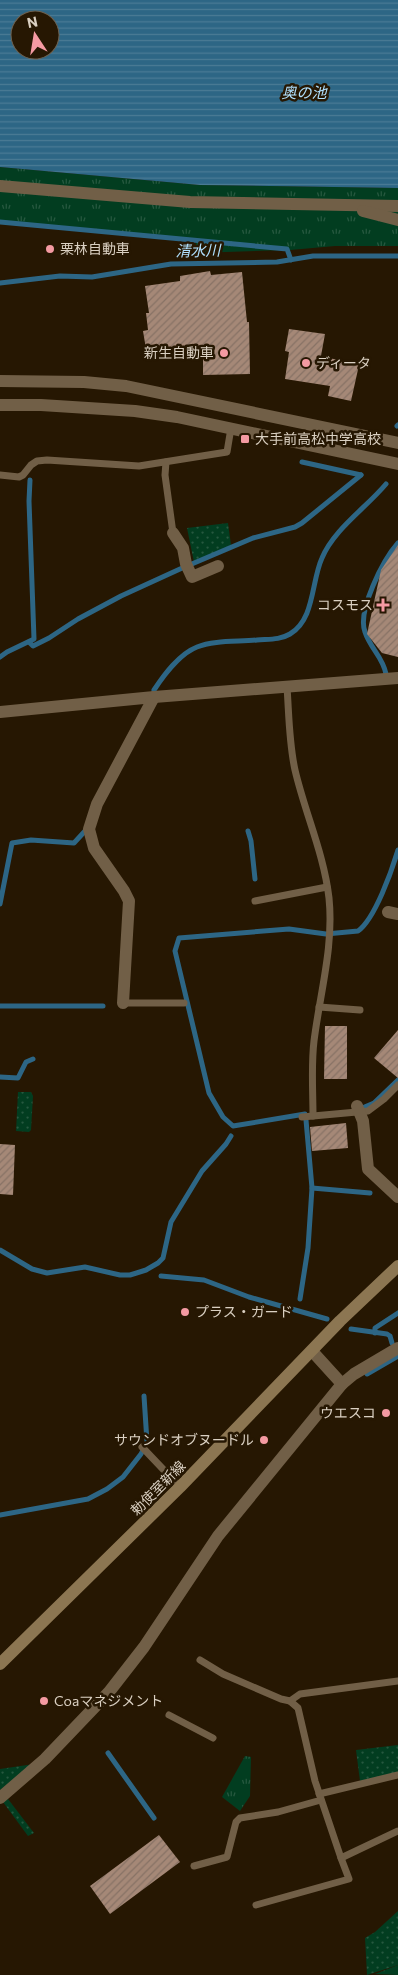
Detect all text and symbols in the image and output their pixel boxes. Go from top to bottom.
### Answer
north arrow [10,10,60,60]
text: N [25,12,39,31]
water label: 奥の池 [281,83,328,101]
place label: 栗林自動車 [60,240,130,257]
water label: 清水川 [175,241,223,259]
marker: 栗林自動車 [44,243,56,255]
place label: 新生自動車 [144,344,214,361]
marker: 新生自動車 [218,347,230,359]
place label: ディータ [316,354,371,371]
marker: ディータ [300,357,312,369]
place label: 大手前高松中学高校 [255,430,381,447]
marker: 大手前高松中学高校 [239,433,251,445]
place label: コスモス [317,596,373,613]
marker: コスモス [377,599,389,611]
place label: プラス・ガード [195,1303,293,1320]
marker: プラス・ガード [179,1306,191,1318]
place label: ウエスコ [320,1404,376,1421]
marker: ウエスコ [380,1407,392,1419]
place label: サウンドオブヌードル [114,1431,254,1448]
marker: サウンドオブヌードル [258,1434,270,1446]
street label: 勅使室新線 [127,1457,188,1518]
place label: Coaマネジメント [54,1692,163,1709]
marker: Coaマネジメント [38,1695,50,1707]

